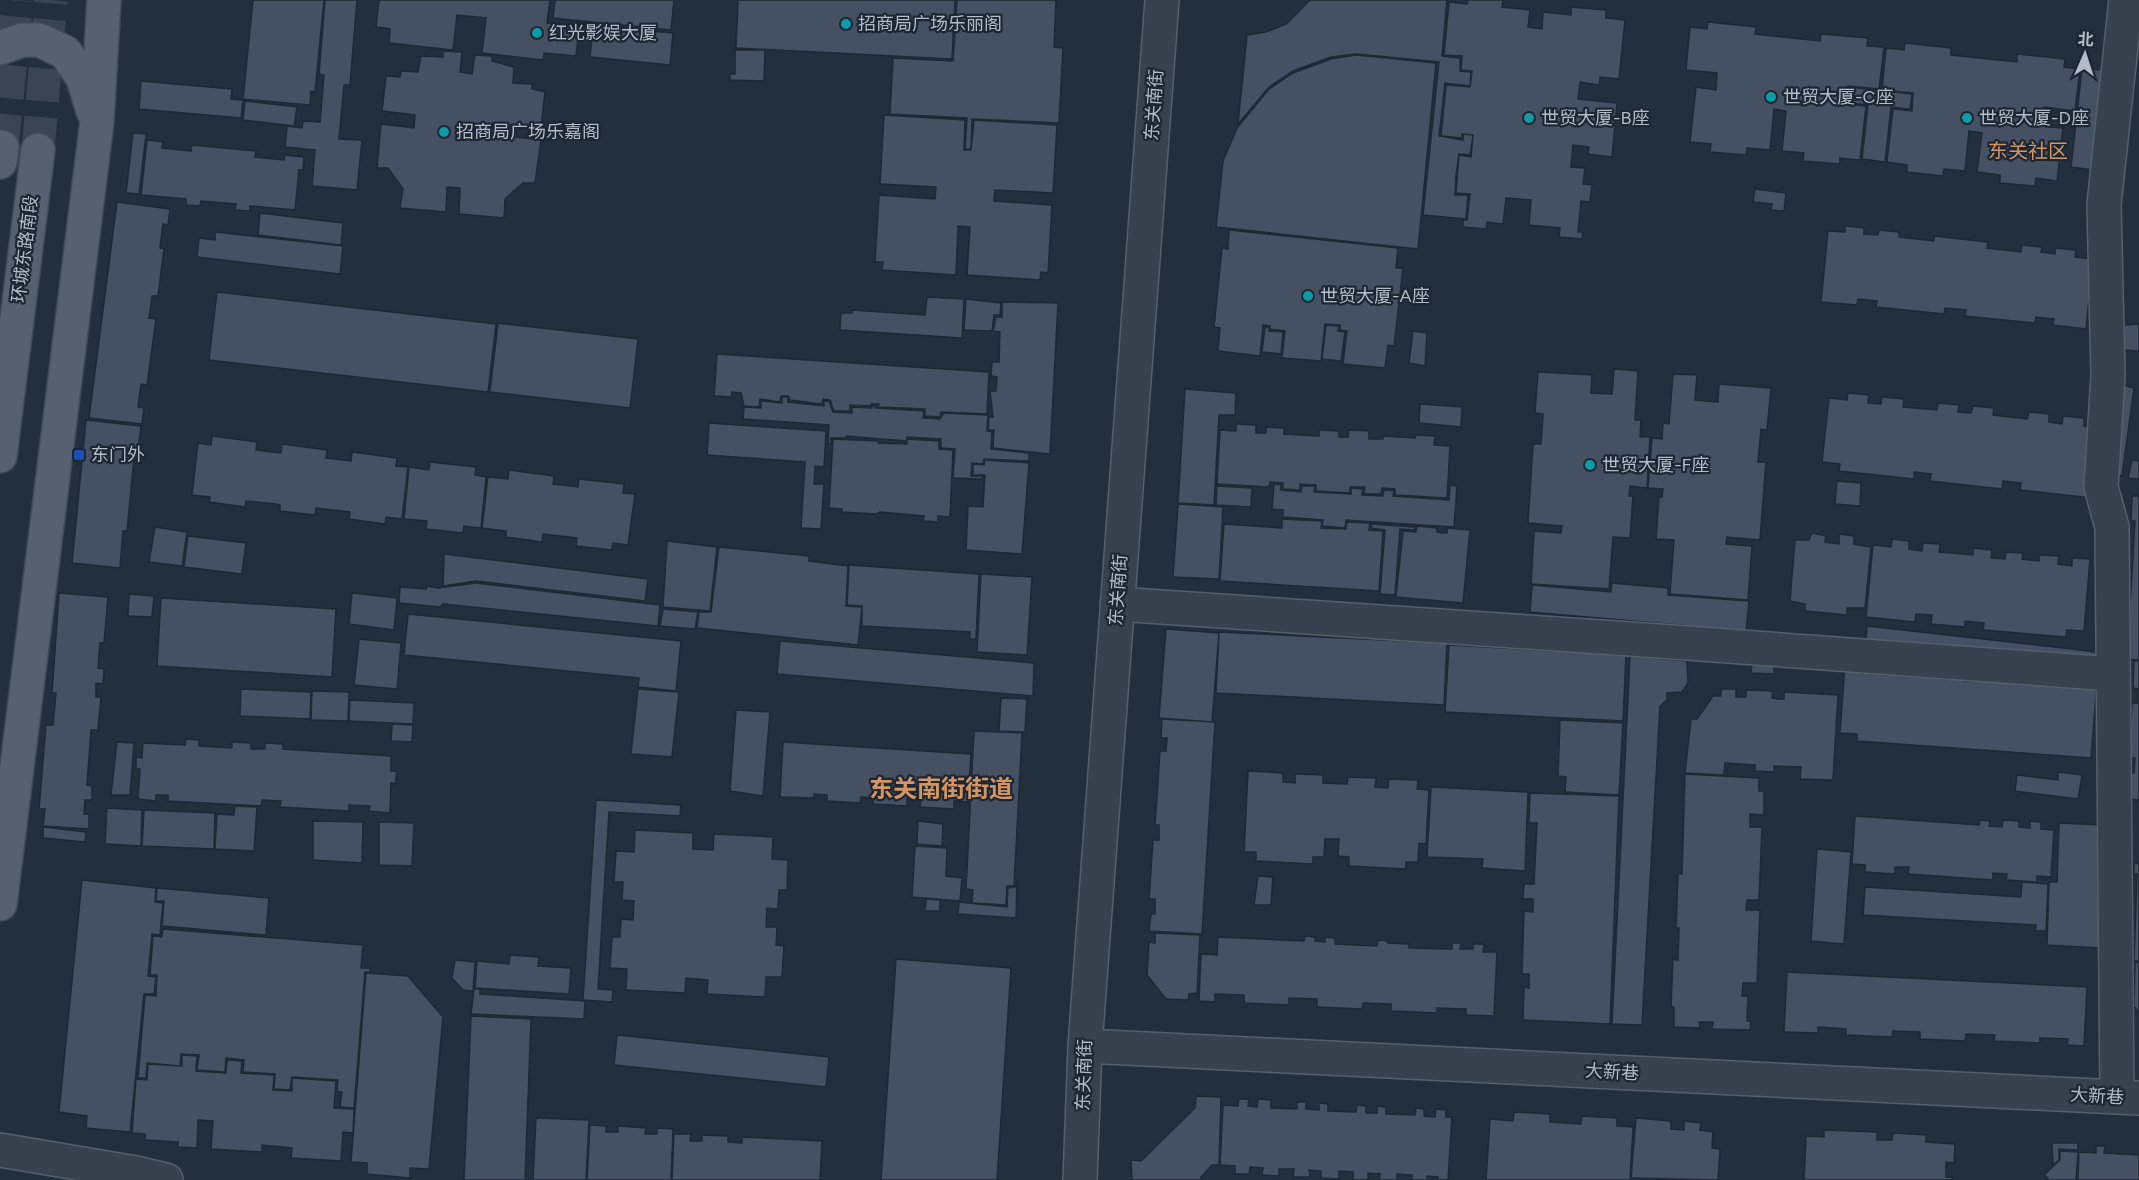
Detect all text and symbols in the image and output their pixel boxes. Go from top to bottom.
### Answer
place label: 招商局广场乐丽阁 [858,13,1002,35]
marker: 招商局广场乐丽阁 [839,17,853,31]
place label: 红光影娱大厦 [549,22,657,44]
north arrow [2055,24,2115,84]
marker: 红光影娱大厦 [530,26,544,40]
text: 北 [2077,30,2094,49]
street label: 东关南街 [1141,68,1167,142]
place label: 世贸大厦-C座 [1783,86,1893,108]
marker: 世贸大厦-C座 [1764,90,1778,104]
place label: 世贸大厦-B座 [1541,107,1650,129]
place label: 世贸大厦-D座 [1979,107,2089,129]
marker: 世贸大厦-B座 [1522,111,1536,125]
marker: 世贸大厦-D座 [1960,111,1974,125]
place label: 招商局广场乐嘉阁 [456,121,600,143]
marker: 招商局广场乐嘉阁 [437,125,451,139]
district label: 东关社区 [1988,139,2068,163]
street label: 环城东路南段 [8,194,42,304]
place label: 世贸大厦-A座 [1320,285,1430,307]
marker: 世贸大厦-A座 [1301,289,1315,303]
place label: 东门外 [91,444,145,466]
marker: 东门外 [72,448,86,462]
place label: 世贸大厦-F座 [1602,454,1709,476]
marker: 世贸大厦-F座 [1583,458,1597,472]
street label: 东关南街 [1105,553,1131,627]
district label: 东关南街街道 [869,774,1013,803]
street label: 东关南街 [1072,1039,1096,1111]
street label: 大新巷 [1584,1060,1640,1084]
street label: 大新巷 [2069,1084,2125,1108]

